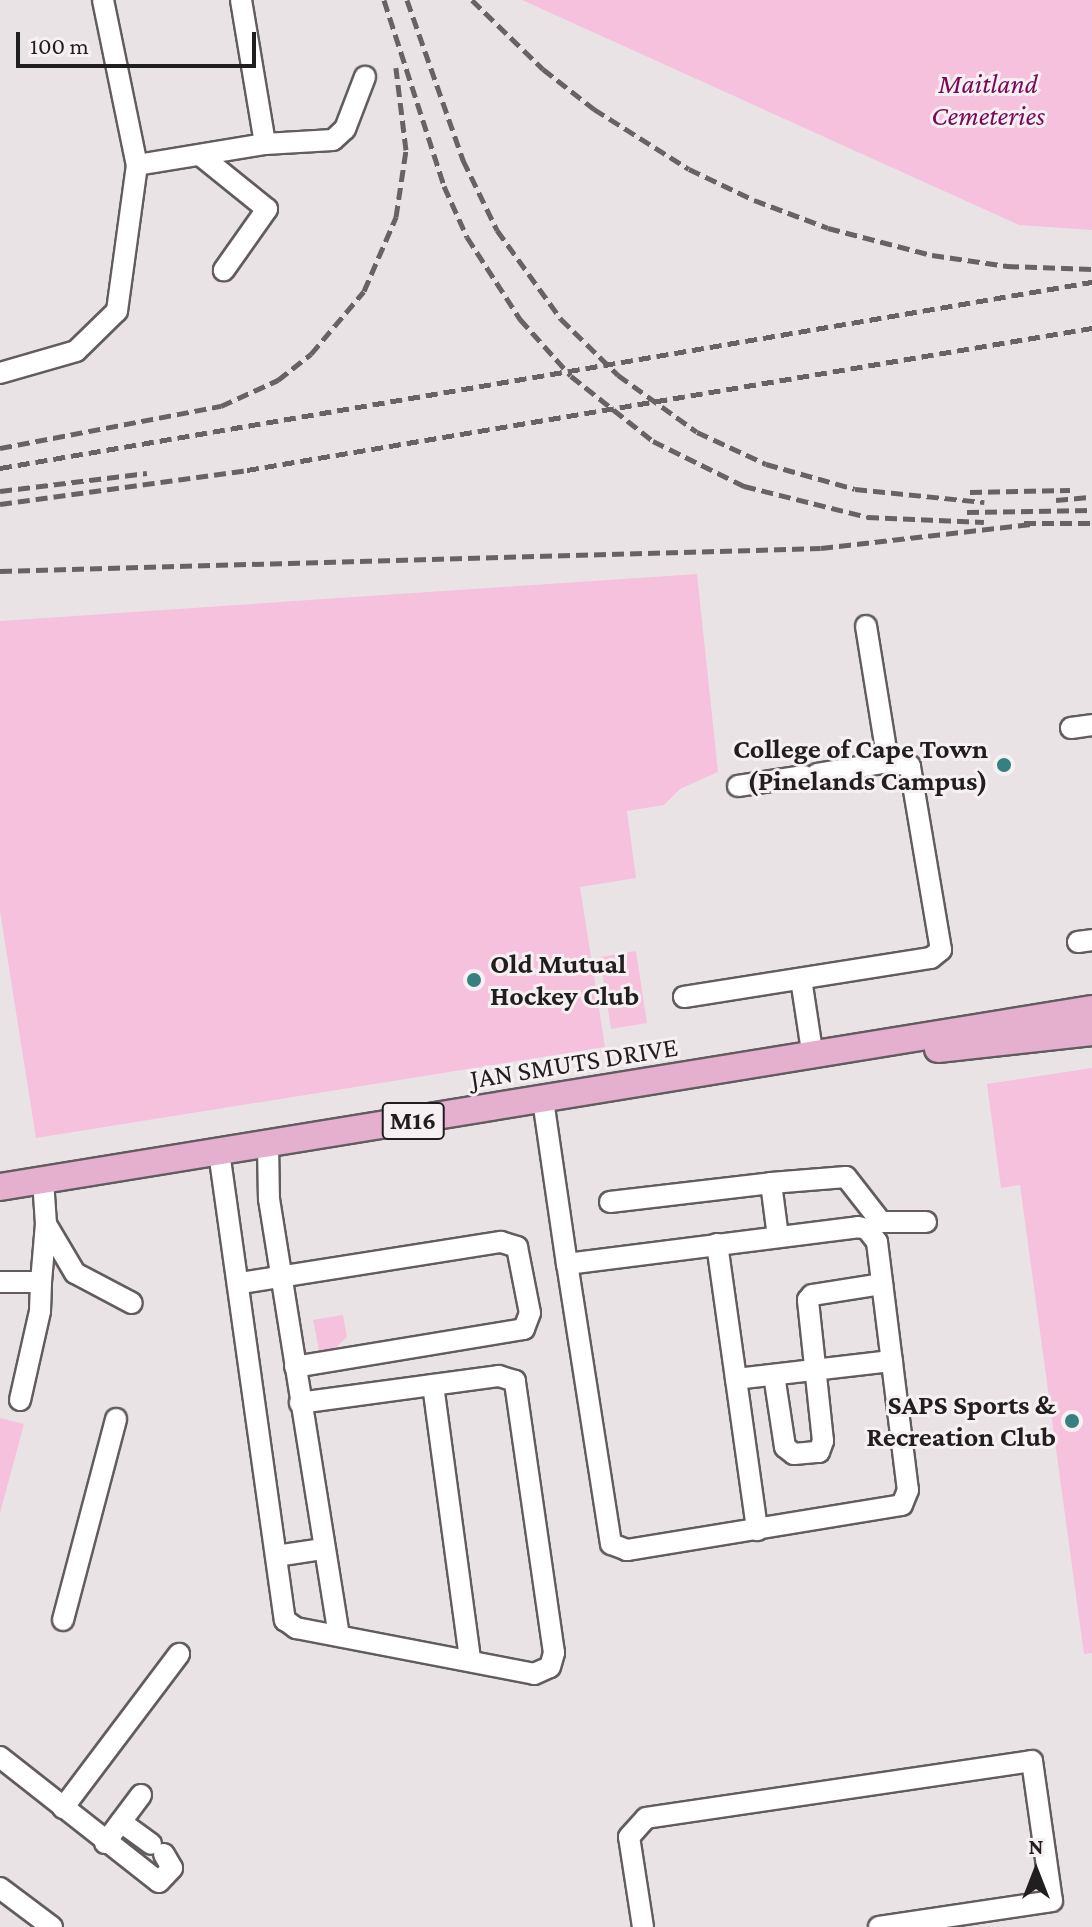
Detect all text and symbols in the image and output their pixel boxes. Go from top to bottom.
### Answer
scale bar [20,16,260,66]
text: 100 m [30,32,89,59]
park label: Maitland Cemeteries [931,67,1045,133]
place label: College of Cape Town (Pinelands Campus) [733,732,988,798]
marker: College of Cape Town (Pinelands Campus) [995,756,1013,774]
place label: Old Mutual Hockey Club [490,947,639,1013]
marker: Old Mutual Hockey Club [465,971,483,989]
street label: JAN SMUTS DRIVE [468,1030,680,1096]
road number: M16 [381,1099,445,1143]
place label: SAPS Sports & Recreation Club [866,1388,1056,1454]
marker: SAPS Sports & Recreation Club [1063,1412,1081,1430]
north arrow [996,1831,1076,1911]
text: N [1029,1834,1044,1859]

